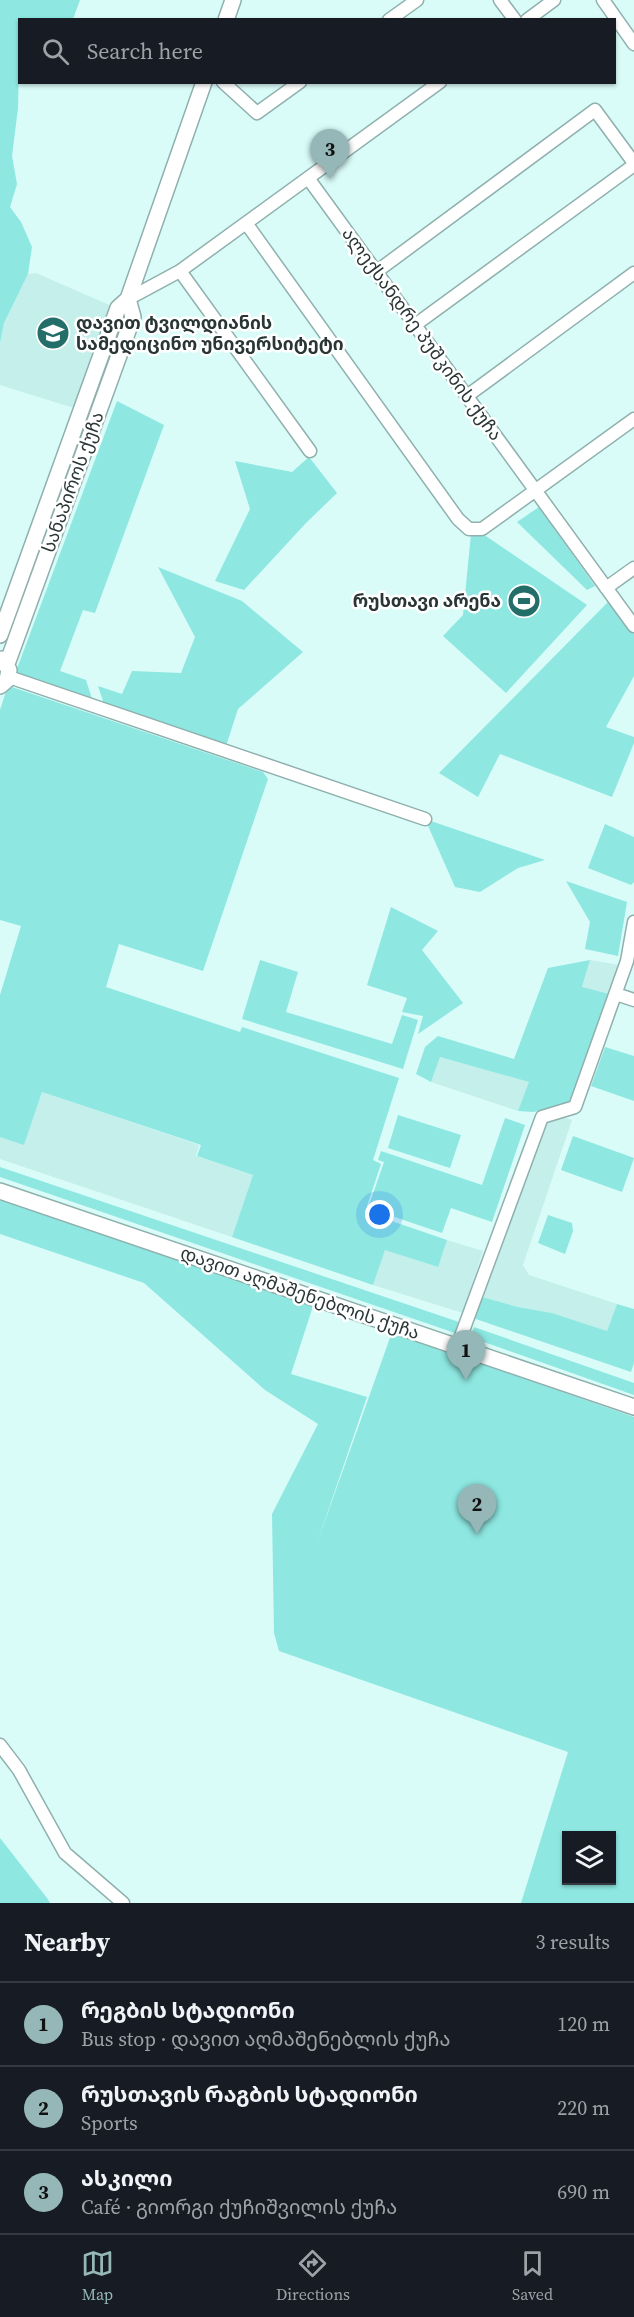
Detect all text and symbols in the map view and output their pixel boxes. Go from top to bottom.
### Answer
search box [18,18,616,84]
icon: search [39,35,72,68]
text: Search here [87,36,203,66]
pin: 3 [310,130,350,179]
street label: ალექსანდრე პუშკინის ქუჩა [336,222,508,445]
place label: დავით ტვილდიანის სამედიცინო უნივერსიტეტი [76,310,344,356]
school or university icon: დავით ტვილდიანის სამედიცინო უნივერსიტეტი [35,315,71,351]
street label: სანაპიროს ქუჩა [35,408,110,556]
sports icon: რუსთავი არენა [506,583,542,619]
place label: რუსთავი არენა [353,588,501,613]
your location [365,1200,394,1229]
street label: დავით აღმაშენებლის ქუჩა [177,1240,423,1345]
pin: 1 [446,1330,486,1380]
pin: 2 [458,1484,496,1534]
map controls [562,1831,616,1885]
button: layers [562,1831,616,1885]
text: Nearby [24,1924,110,1960]
text: 3 results [535,1928,610,1956]
text: რეგბის სტადიონი [81,1995,295,2025]
text: 1 [38,2010,49,2038]
text: 120 m [557,2010,610,2038]
text: Bus stop · დავით აღმაშენებლის ქუჩა [81,2025,450,2053]
text: რუსთავის რაგბის სტადიონი [81,2079,418,2109]
text: 2 [38,2094,49,2122]
text: 220 m [557,2094,610,2122]
text: Sports [81,2109,138,2137]
text: ასკილი [81,2163,173,2193]
text: 3 [38,2178,49,2206]
text: 690 m [557,2178,610,2206]
text: Café · გიორგი ქუჩიშვილის ქუჩა [81,2193,397,2221]
tab: Map [81,2247,114,2305]
tab: Directions [276,2247,350,2305]
tab: Saved [512,2247,553,2305]

